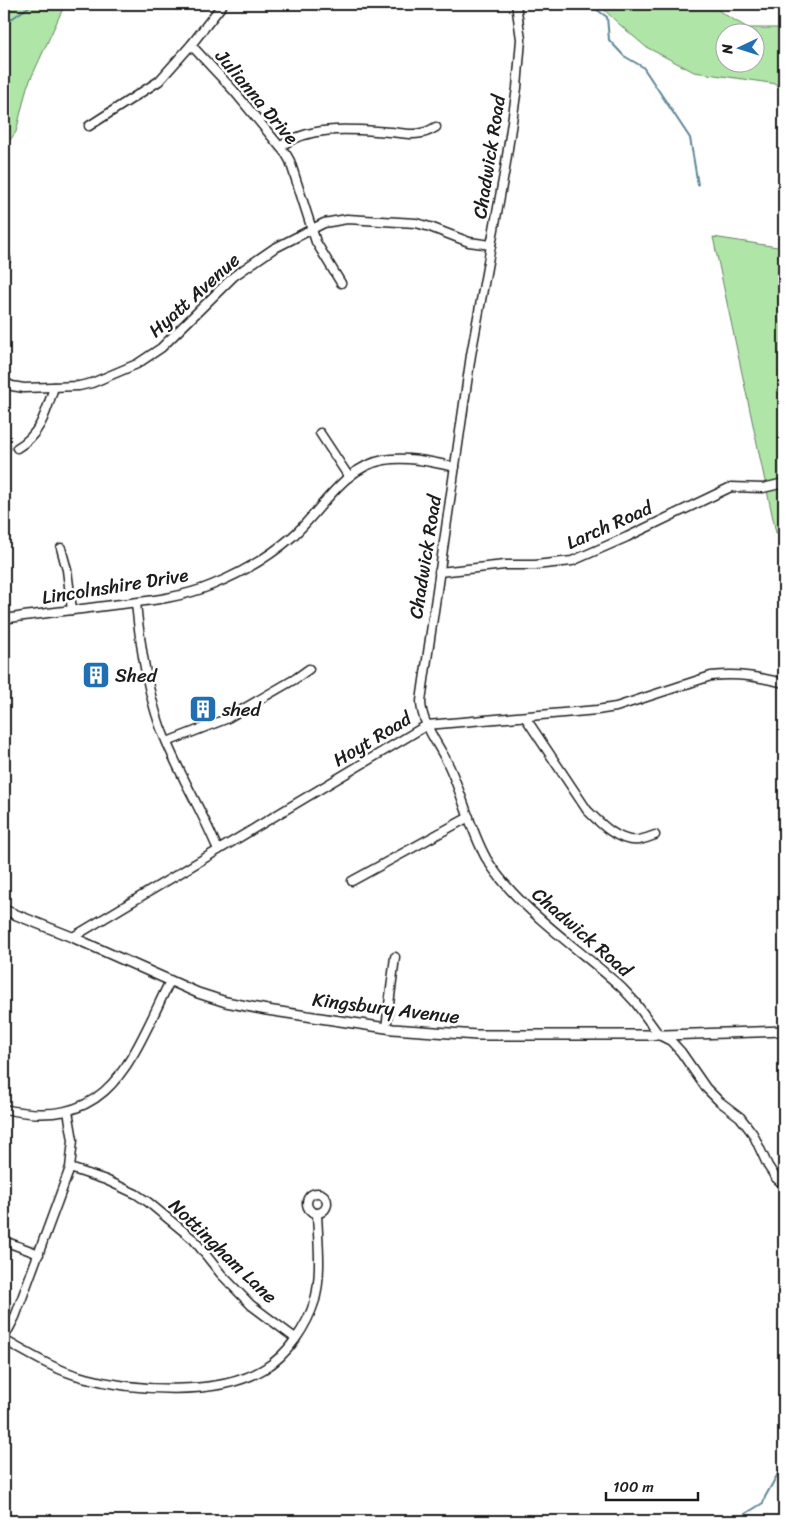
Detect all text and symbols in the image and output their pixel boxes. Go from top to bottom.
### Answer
north arrow [716,22,766,72]
street label: Julianna Drive [206,41,307,152]
text: N [715,43,740,56]
street label: Chadwick Road [463,91,515,221]
street label: Hyatt Avenue [140,244,248,346]
street label: Chadwick Road [399,491,451,621]
street label: Larch Road [561,491,659,559]
street label: Lincolnshire Drive [39,558,191,614]
place label: Shed [115,659,158,692]
building icon: Shed [81,660,111,690]
place label: shed [221,693,262,726]
building icon: shed [188,694,218,724]
street label: Hoyt Road [326,701,419,776]
street label: Chadwick Road [524,879,641,987]
street label: Kingsbury Avenue [310,983,462,1033]
street label: Nottingham Lane [161,1190,285,1312]
scale bar [606,1470,698,1502]
text: 100 m [613,1474,654,1500]

